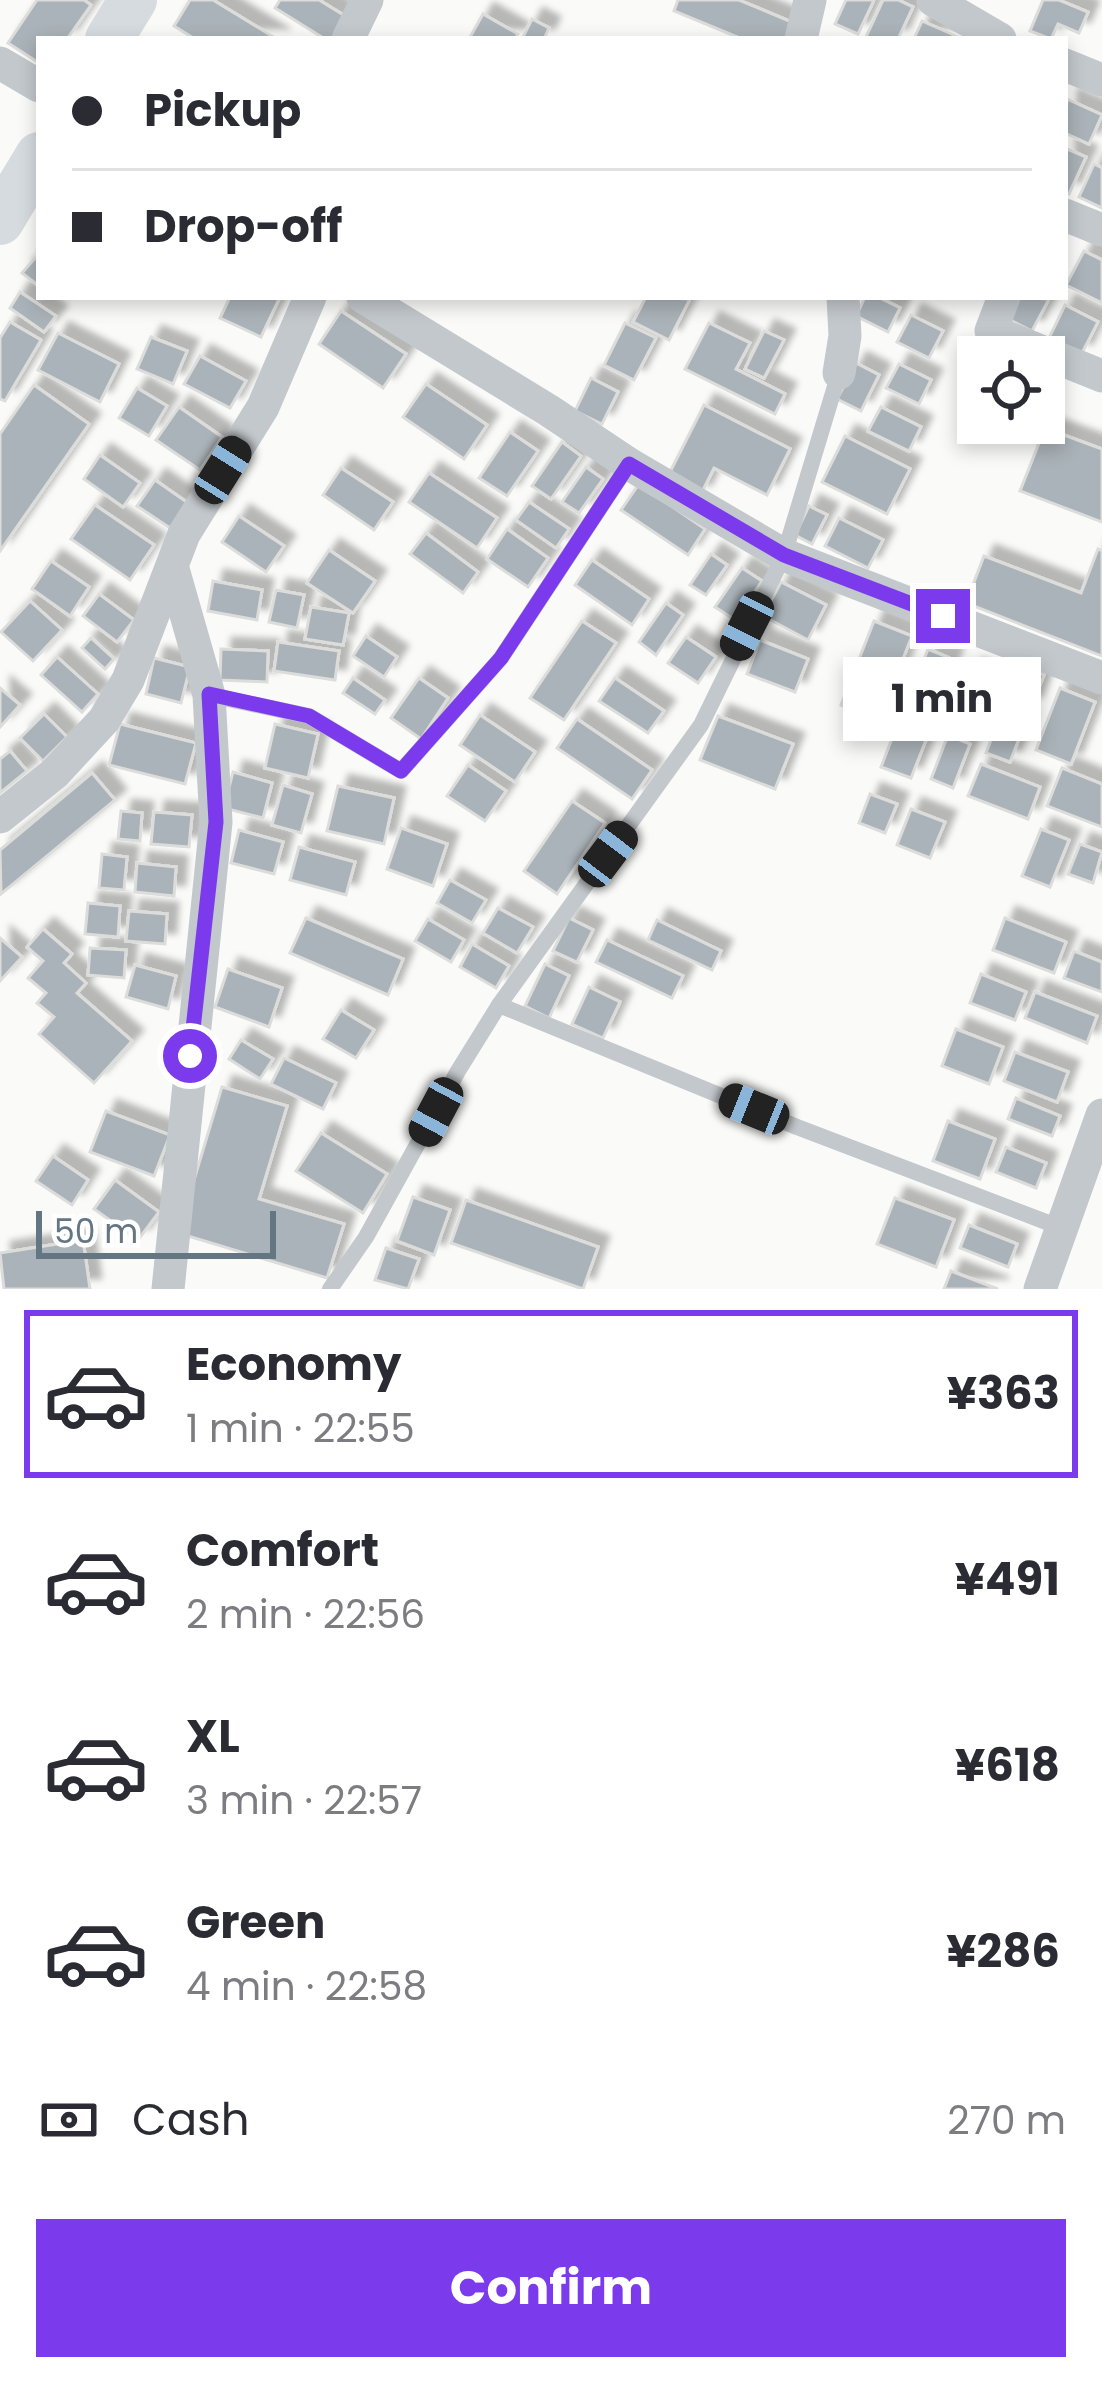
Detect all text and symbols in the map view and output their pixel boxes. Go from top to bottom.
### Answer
text: Pickup [144,79,301,142]
text: Drop-off [144,195,342,258]
map controls [957,336,1065,444]
button: locate [957,336,1065,444]
car [189,430,257,510]
car [715,586,779,666]
route end [916,589,970,643]
callout: 1 min [844,658,1042,742]
text: 1 min [891,671,993,726]
car [572,814,644,894]
route start [163,1029,217,1083]
car [403,1072,469,1152]
car [714,1079,794,1139]
scale bar [36,1205,276,1258]
text: 50 m [54,1208,138,1255]
text: Economy [186,1333,401,1396]
icon: car [42,1340,150,1448]
text: ¥363 [947,1362,1060,1425]
text: 1 min · 22:55 [186,1401,415,1456]
text: Comfort [186,1519,379,1582]
icon: car [42,1526,150,1634]
text: ¥491 [955,1548,1060,1611]
text: 2 min · 22:56 [186,1587,425,1642]
text: XL [186,1705,240,1768]
icon: car [42,1712,150,1820]
text: ¥618 [955,1734,1060,1797]
text: 3 min · 22:57 [186,1773,422,1828]
text: Green [186,1891,325,1954]
icon: car [42,1898,150,2006]
text: ¥286 [946,1920,1060,1983]
text: 4 min · 22:58 [186,1959,427,2014]
icon: cash [36,2087,102,2153]
text: Cash [132,2088,249,2151]
text: 270 m [947,2093,1066,2148]
button: Confirm [36,2219,1066,2357]

